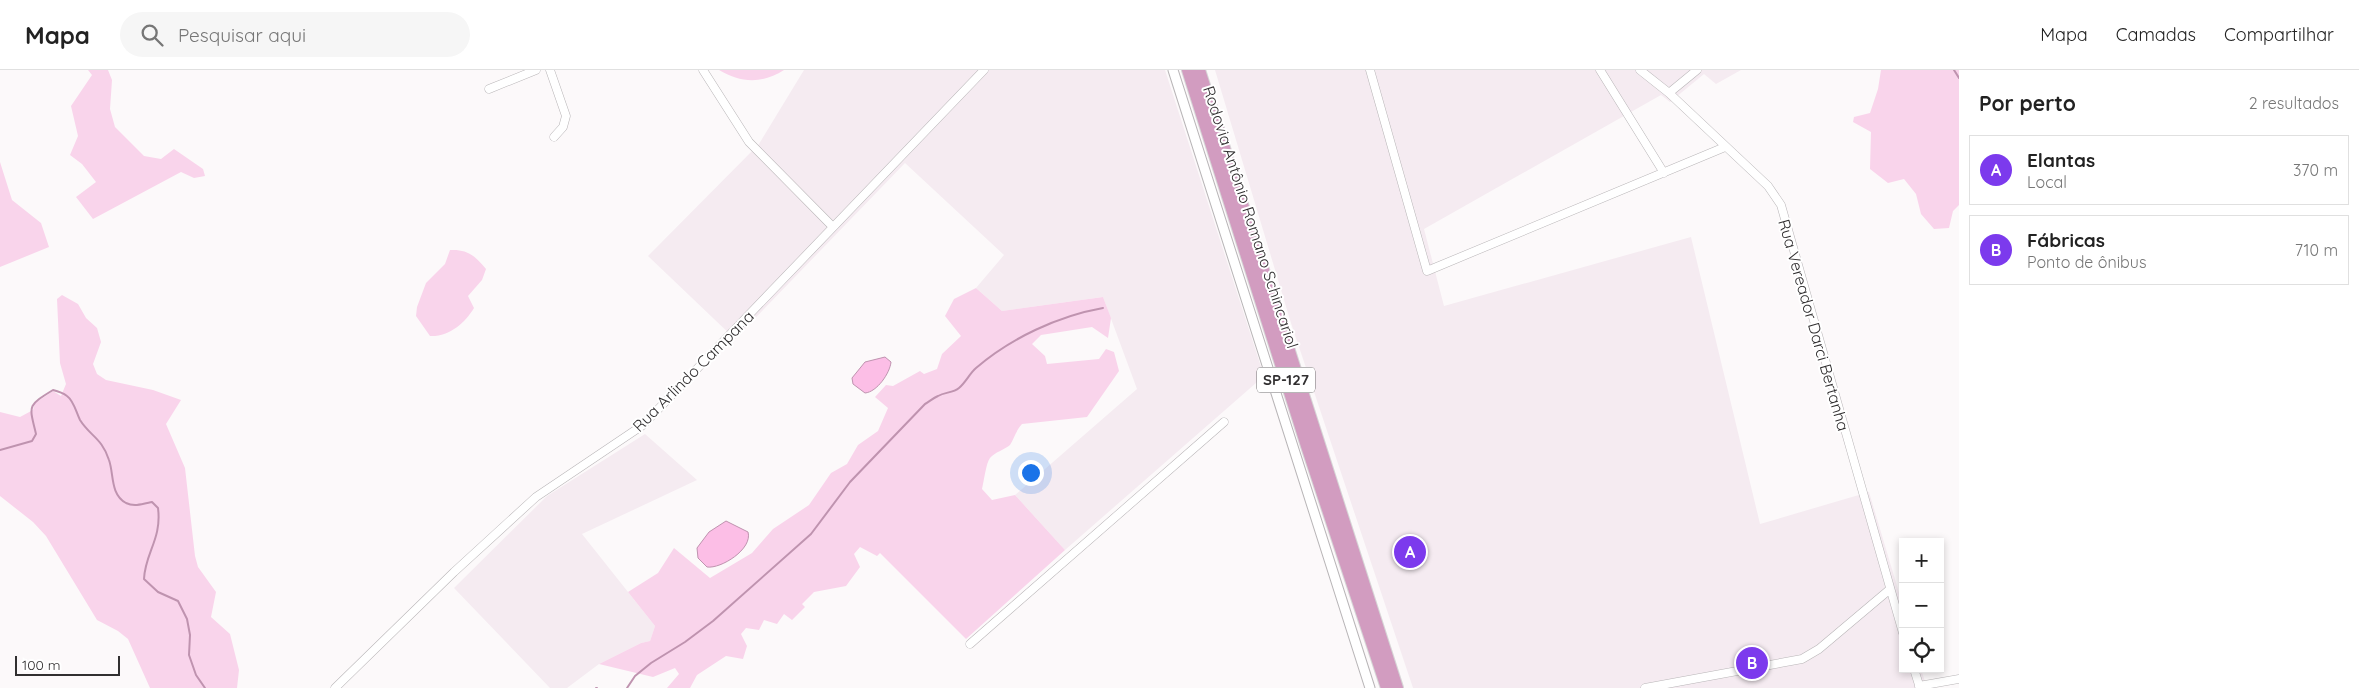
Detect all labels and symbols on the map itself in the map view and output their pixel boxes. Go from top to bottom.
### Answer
street label: Rodovia Antônio Romano Schincariol [1199,83,1303,351]
street label: Rua Vereador Darci Bertanha [1774,217,1854,433]
street label: Rua Arlindo Campana [628,306,758,436]
road number: SP-127 [1257,368,1315,392]
your location [1018,460,1044,486]
pin: A [1394,533,1426,571]
pin: B [1736,644,1768,682]
scale bar [15,653,120,676]

